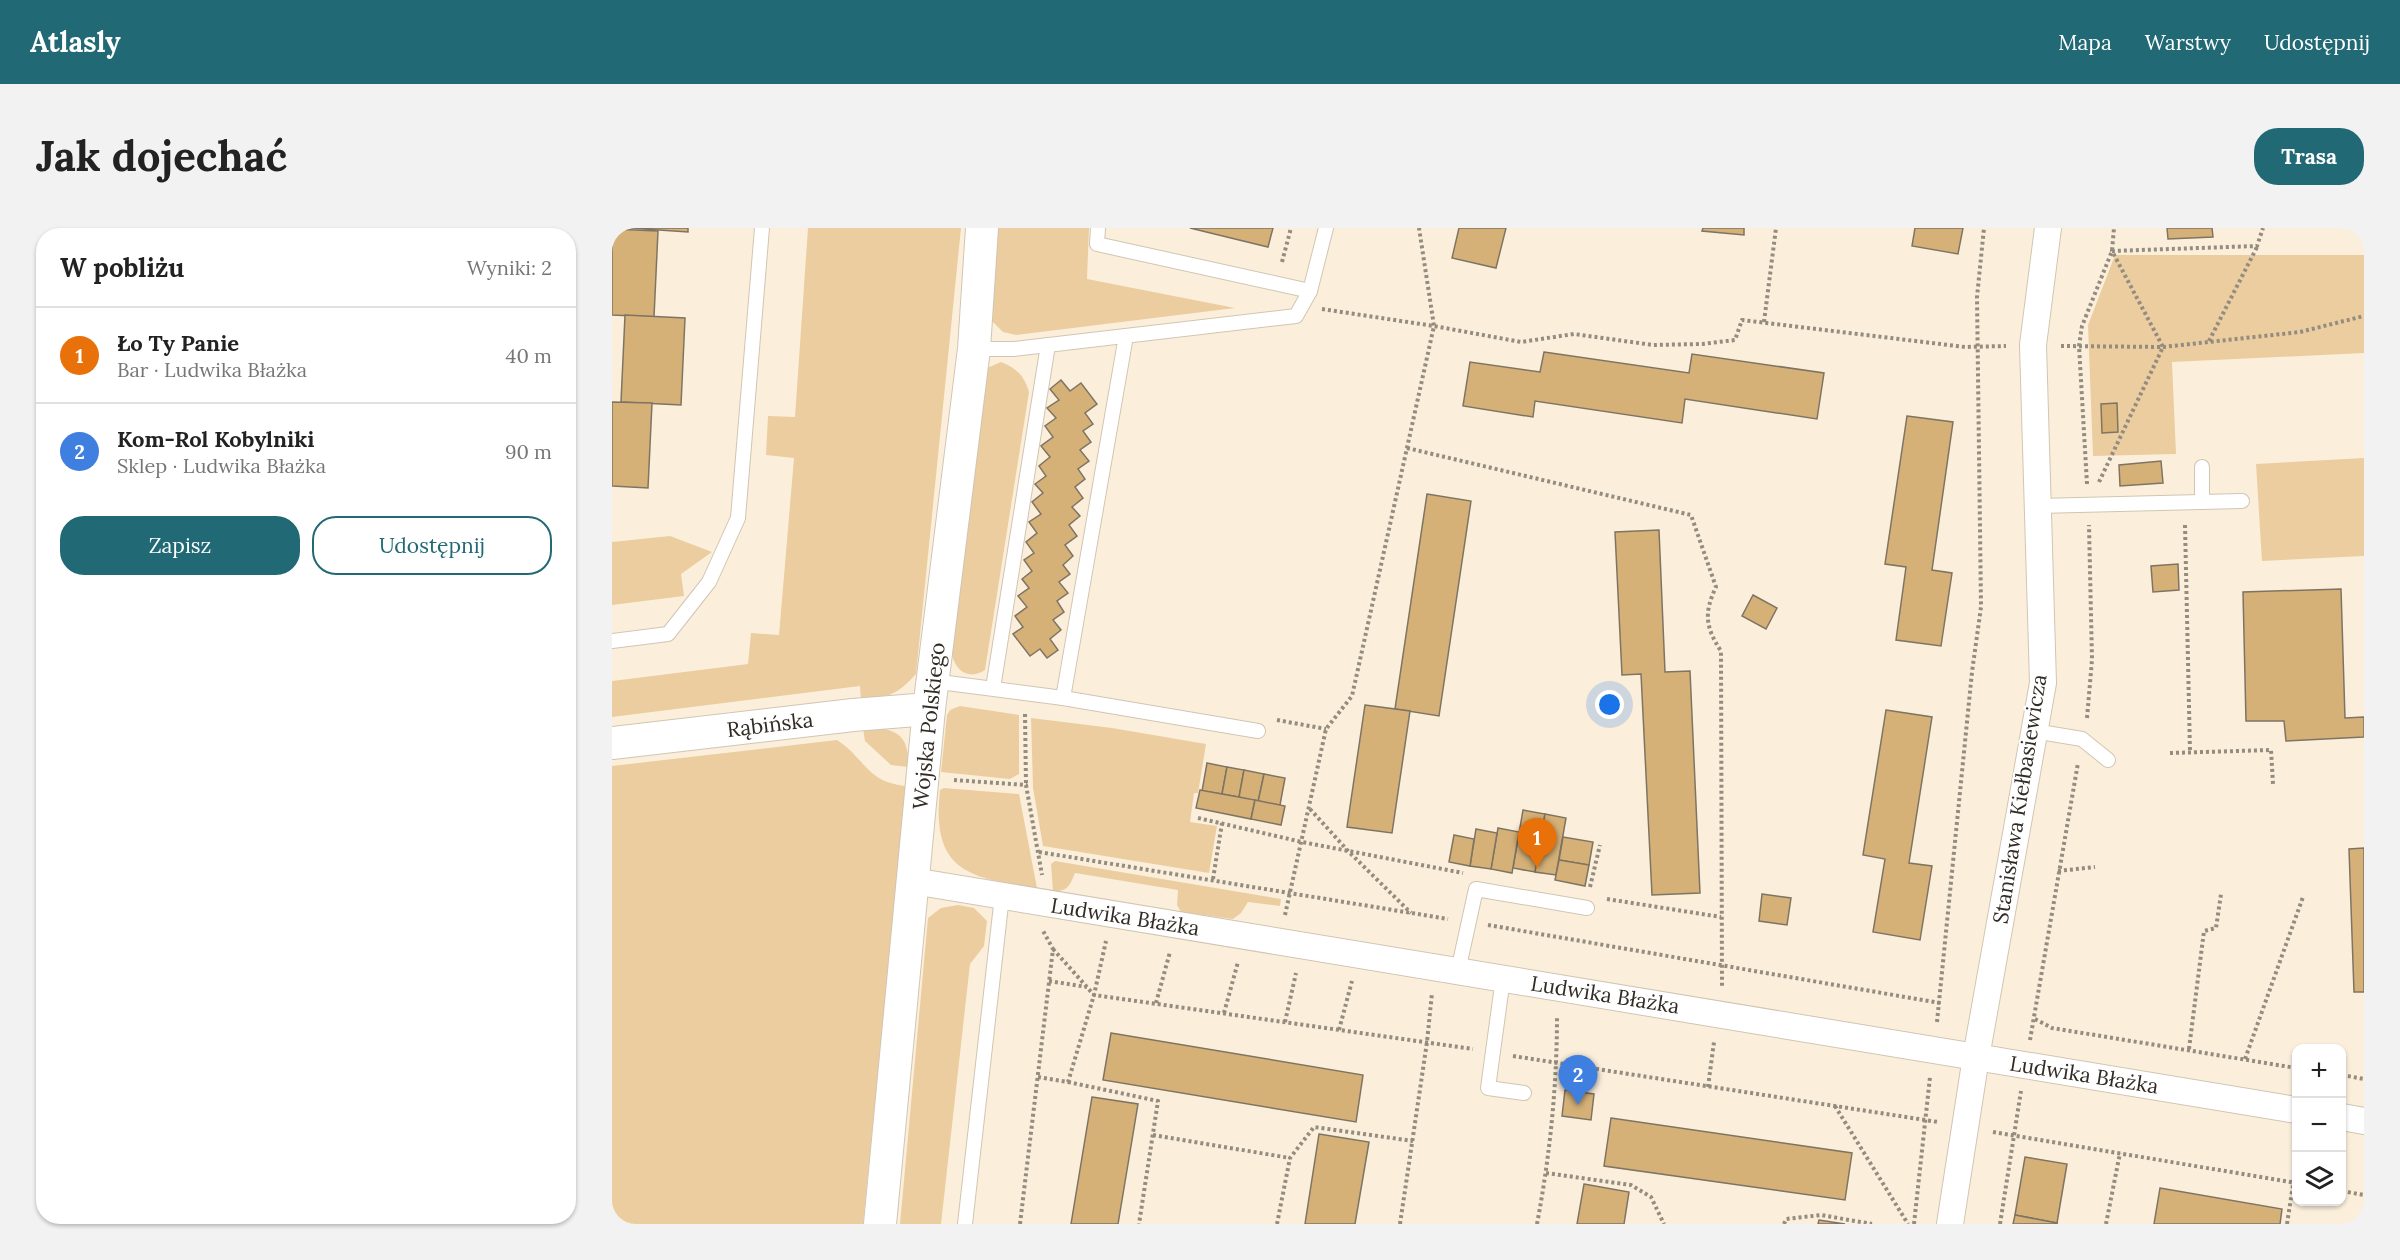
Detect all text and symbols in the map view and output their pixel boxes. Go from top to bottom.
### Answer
text: Atlasly [30,24,121,60]
text: Mapa [2058,29,2112,56]
text: Warstwy [2145,29,2231,56]
text: Udostępnij [2264,29,2370,56]
button: Trasa [2254,128,2364,185]
text: Jak dojechać [36,129,287,183]
text: W pobliżu [60,251,184,284]
text: Wyniki: 2 [467,255,552,280]
text: Ło Ty Panie [117,329,239,357]
text: 1 [75,343,84,368]
text: 40 m [506,343,552,368]
text: Bar · Ludwika Błażka [117,357,307,382]
text: Kom-Rol Kobylniki [117,425,314,453]
text: 2 [74,439,85,464]
text: 90 m [505,439,552,464]
text: Sklep · Ludwika Błażka [117,453,326,478]
button: Zapisz [60,516,300,575]
button: Udostępnij [312,516,552,575]
street label: Wojska Polskiego [906,641,951,811]
street label: Stanisława Kiełbasiewicza [1986,672,2053,926]
your location [1595,690,1624,719]
street label: Rąbińska [725,706,815,743]
pin: 1 [1518,818,1556,868]
street label: Ludwika Błażka [1049,891,1202,942]
street label: Ludwika Błażka [1529,969,1682,1020]
map controls [2292,1044,2346,1206]
button: + [2292,1044,2346,1098]
street label: Ludwika Błażka [2008,1049,2161,1100]
pin: 2 [1558,1056,1598,1105]
button: − [2292,1098,2346,1152]
button: layers [2292,1152,2346,1206]

